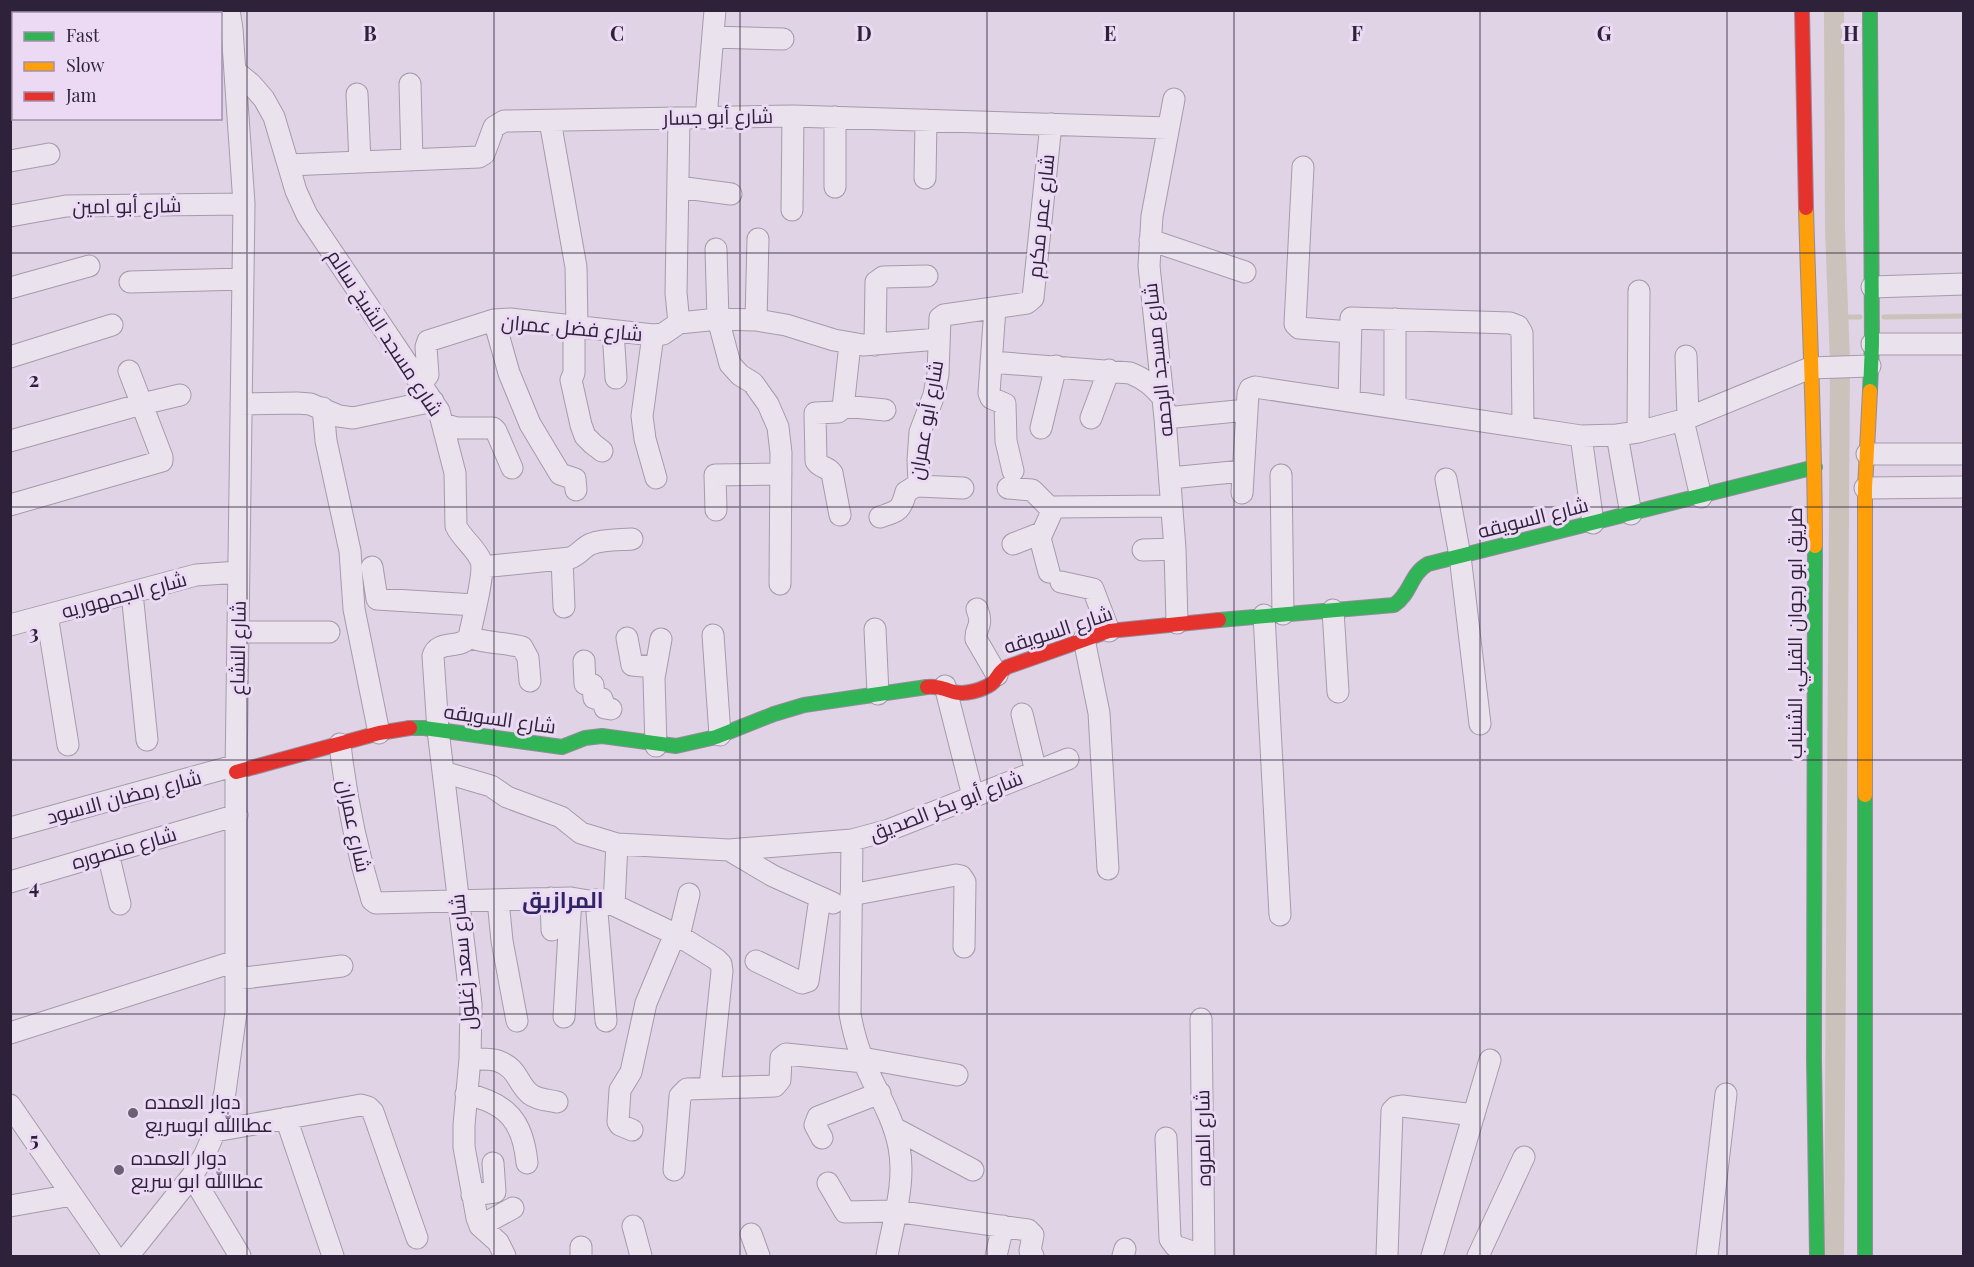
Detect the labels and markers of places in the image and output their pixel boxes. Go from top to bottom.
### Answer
place label: دوار العمده عطاالله ابوسريع [145,1087,273,1139]
marker: دوار العمده عطاالله ابوسريع [126,1106,140,1120]
place label: دوار العمده عطاالله ابو سريع [131,1143,264,1195]
marker: دوار العمده عطاالله ابو سريع [112,1163,126,1177]

